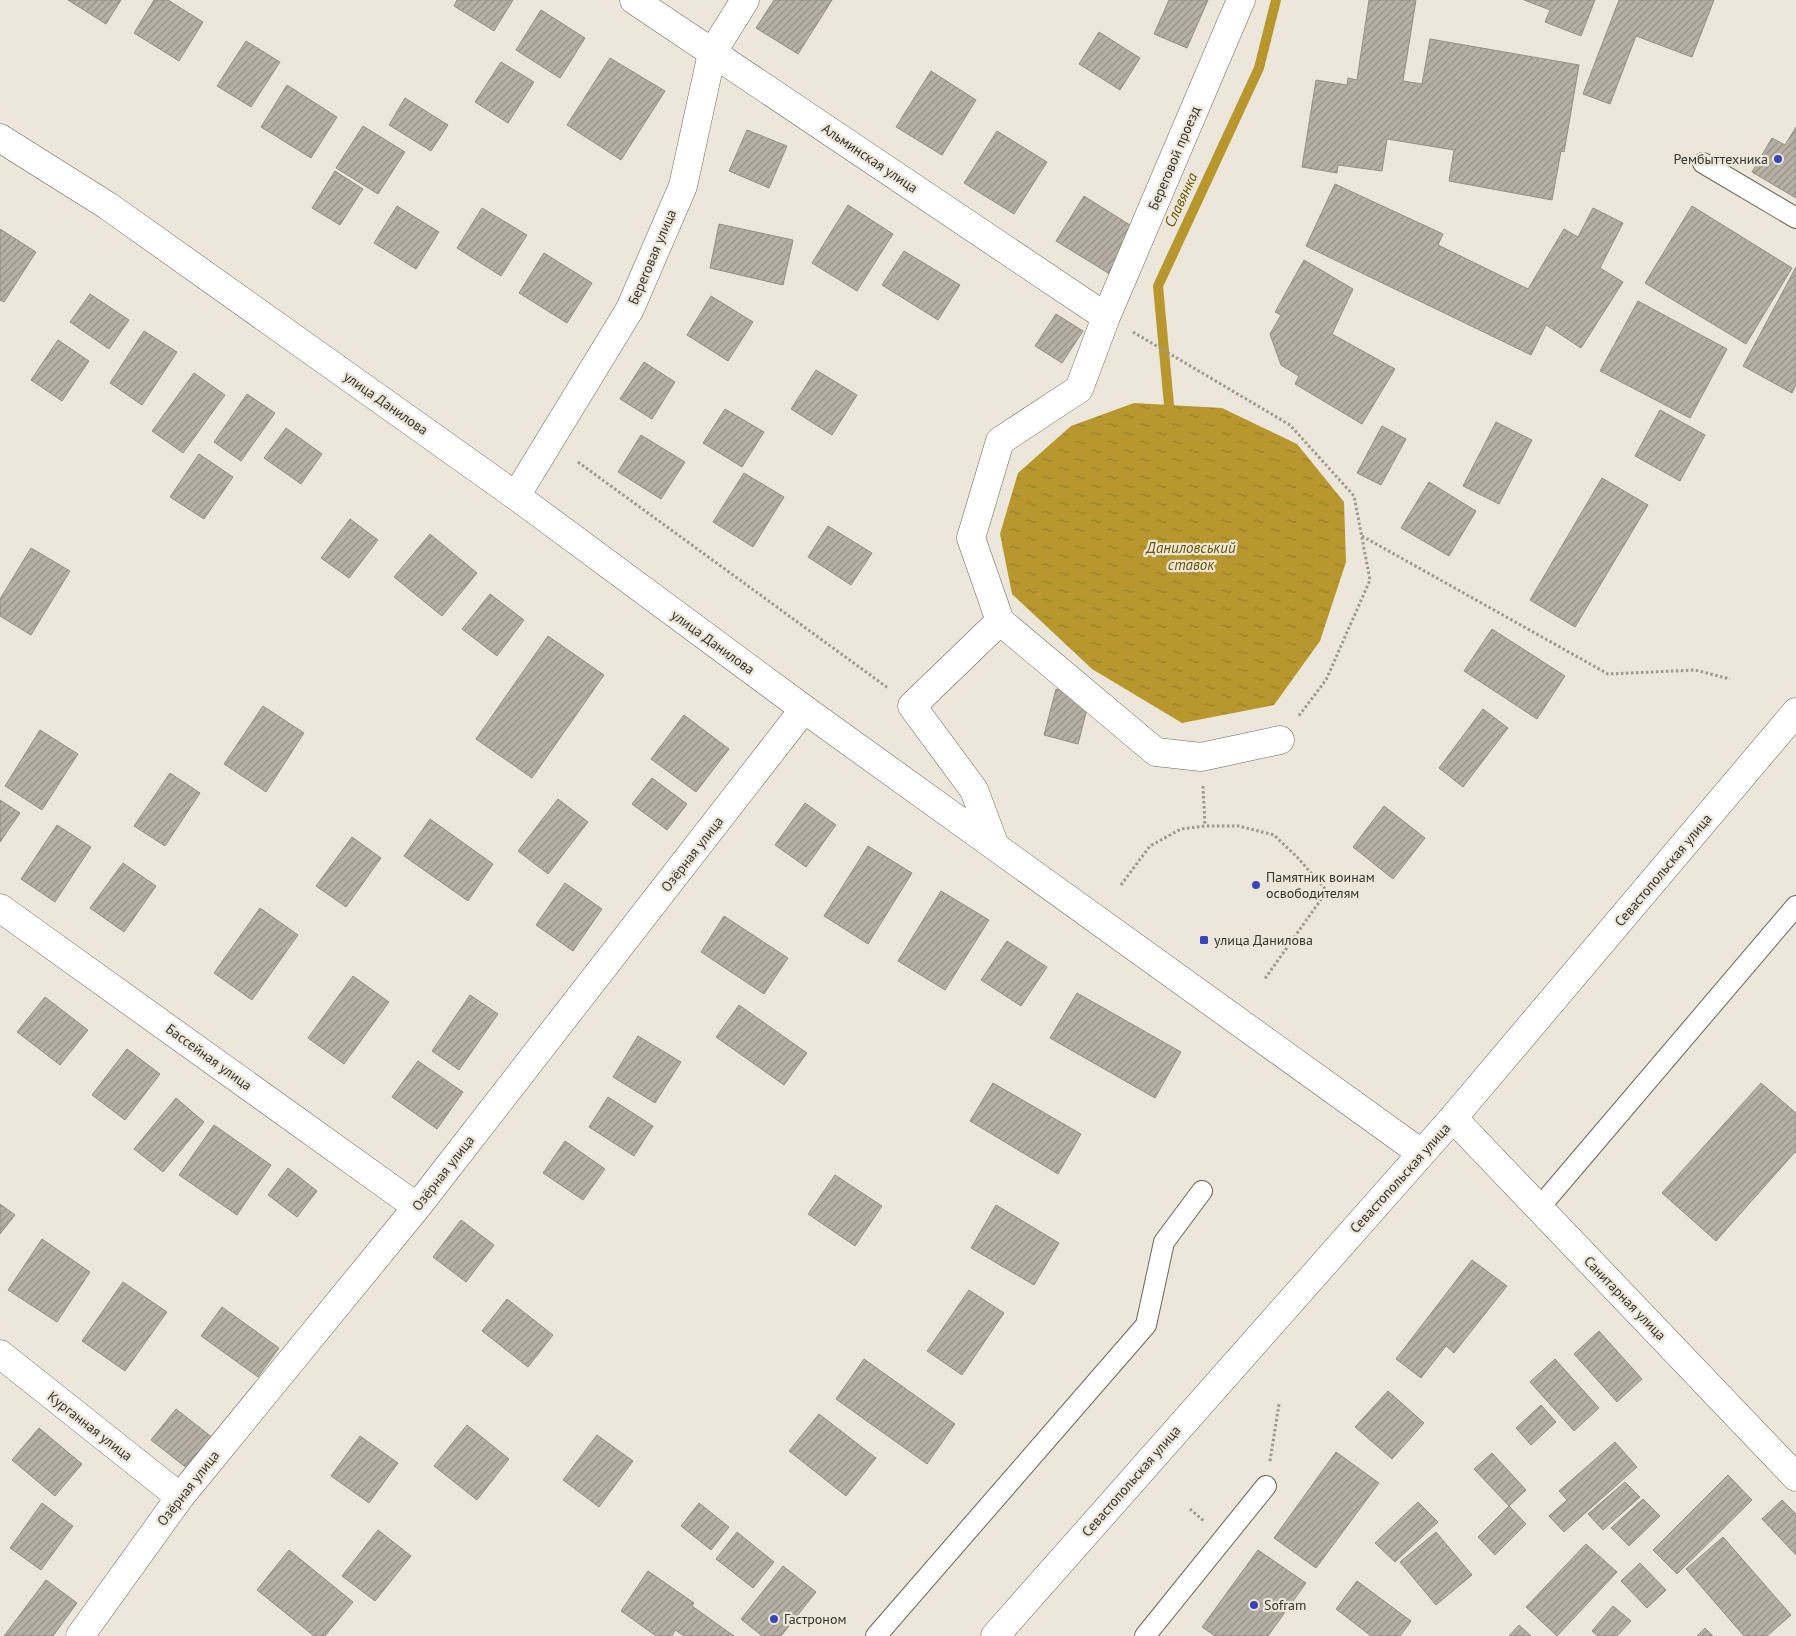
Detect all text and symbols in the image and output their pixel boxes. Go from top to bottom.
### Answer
street label: Береговой проезд [1144,103,1204,213]
street label: Альминская улица [819,119,921,197]
place label: Рембыттехника [1673,150,1768,168]
marker: Рембыттехника [1772,153,1784,165]
water label: Славянка [1160,169,1202,230]
street label: Береговая улица [624,207,680,307]
street label: улица Данилова [340,367,432,439]
water label: Даниловський ставок [1145,538,1236,574]
street label: улица Данилова [668,606,758,678]
street label: Севастопольская улица [1611,810,1715,930]
street label: Озёрная улица [657,813,727,895]
place label: Памятник воинам освободителям [1266,868,1375,902]
marker: Памятник воинам освободителям [1250,879,1262,891]
place label: улица Данилова [1214,931,1313,949]
marker: улица Данилова [1198,934,1210,946]
street label: Бассейная улица [162,1020,256,1094]
street label: Севастопольская улица [1346,1119,1454,1237]
street label: Озёрная улица [408,1132,478,1214]
street label: Санитарная улица [1580,1252,1670,1344]
street label: Курганная улица [44,1387,136,1465]
street label: Севастопольская улица [1078,1422,1184,1540]
street label: Озёрная улица [153,1447,223,1529]
place label: Sofram [1264,1596,1306,1614]
marker: Sofram [1248,1599,1260,1611]
place label: Гастроном [784,1610,846,1628]
marker: Гастроном [768,1613,780,1625]

